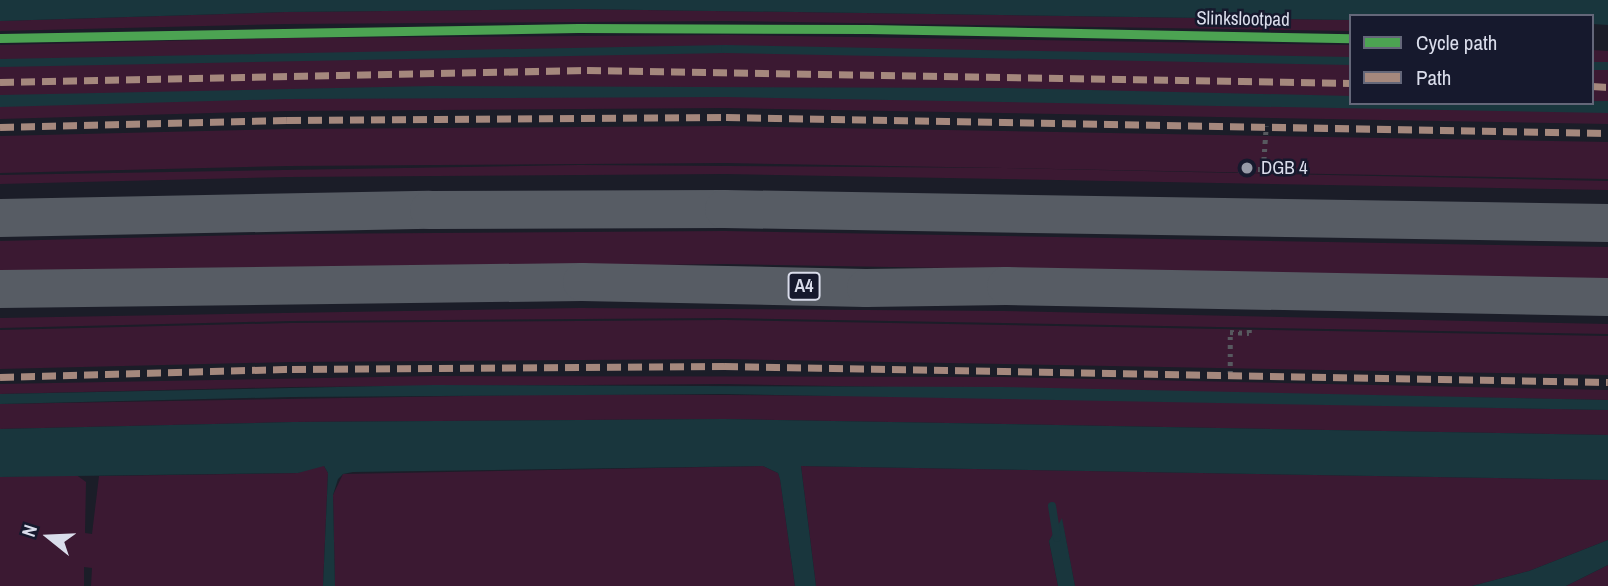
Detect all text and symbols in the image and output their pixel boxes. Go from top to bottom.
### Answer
street label: Slinkslootpad [1196,7,1290,31]
legend [1349,14,1594,105]
text: Cycle path [1416,28,1497,57]
text: Path [1416,63,1451,92]
place label: DGB 4 [1261,157,1308,179]
marker: DGB 4 [1239,160,1255,176]
road number: A4 [786,272,822,300]
north arrow [14,502,84,572]
text: N [15,521,43,540]

